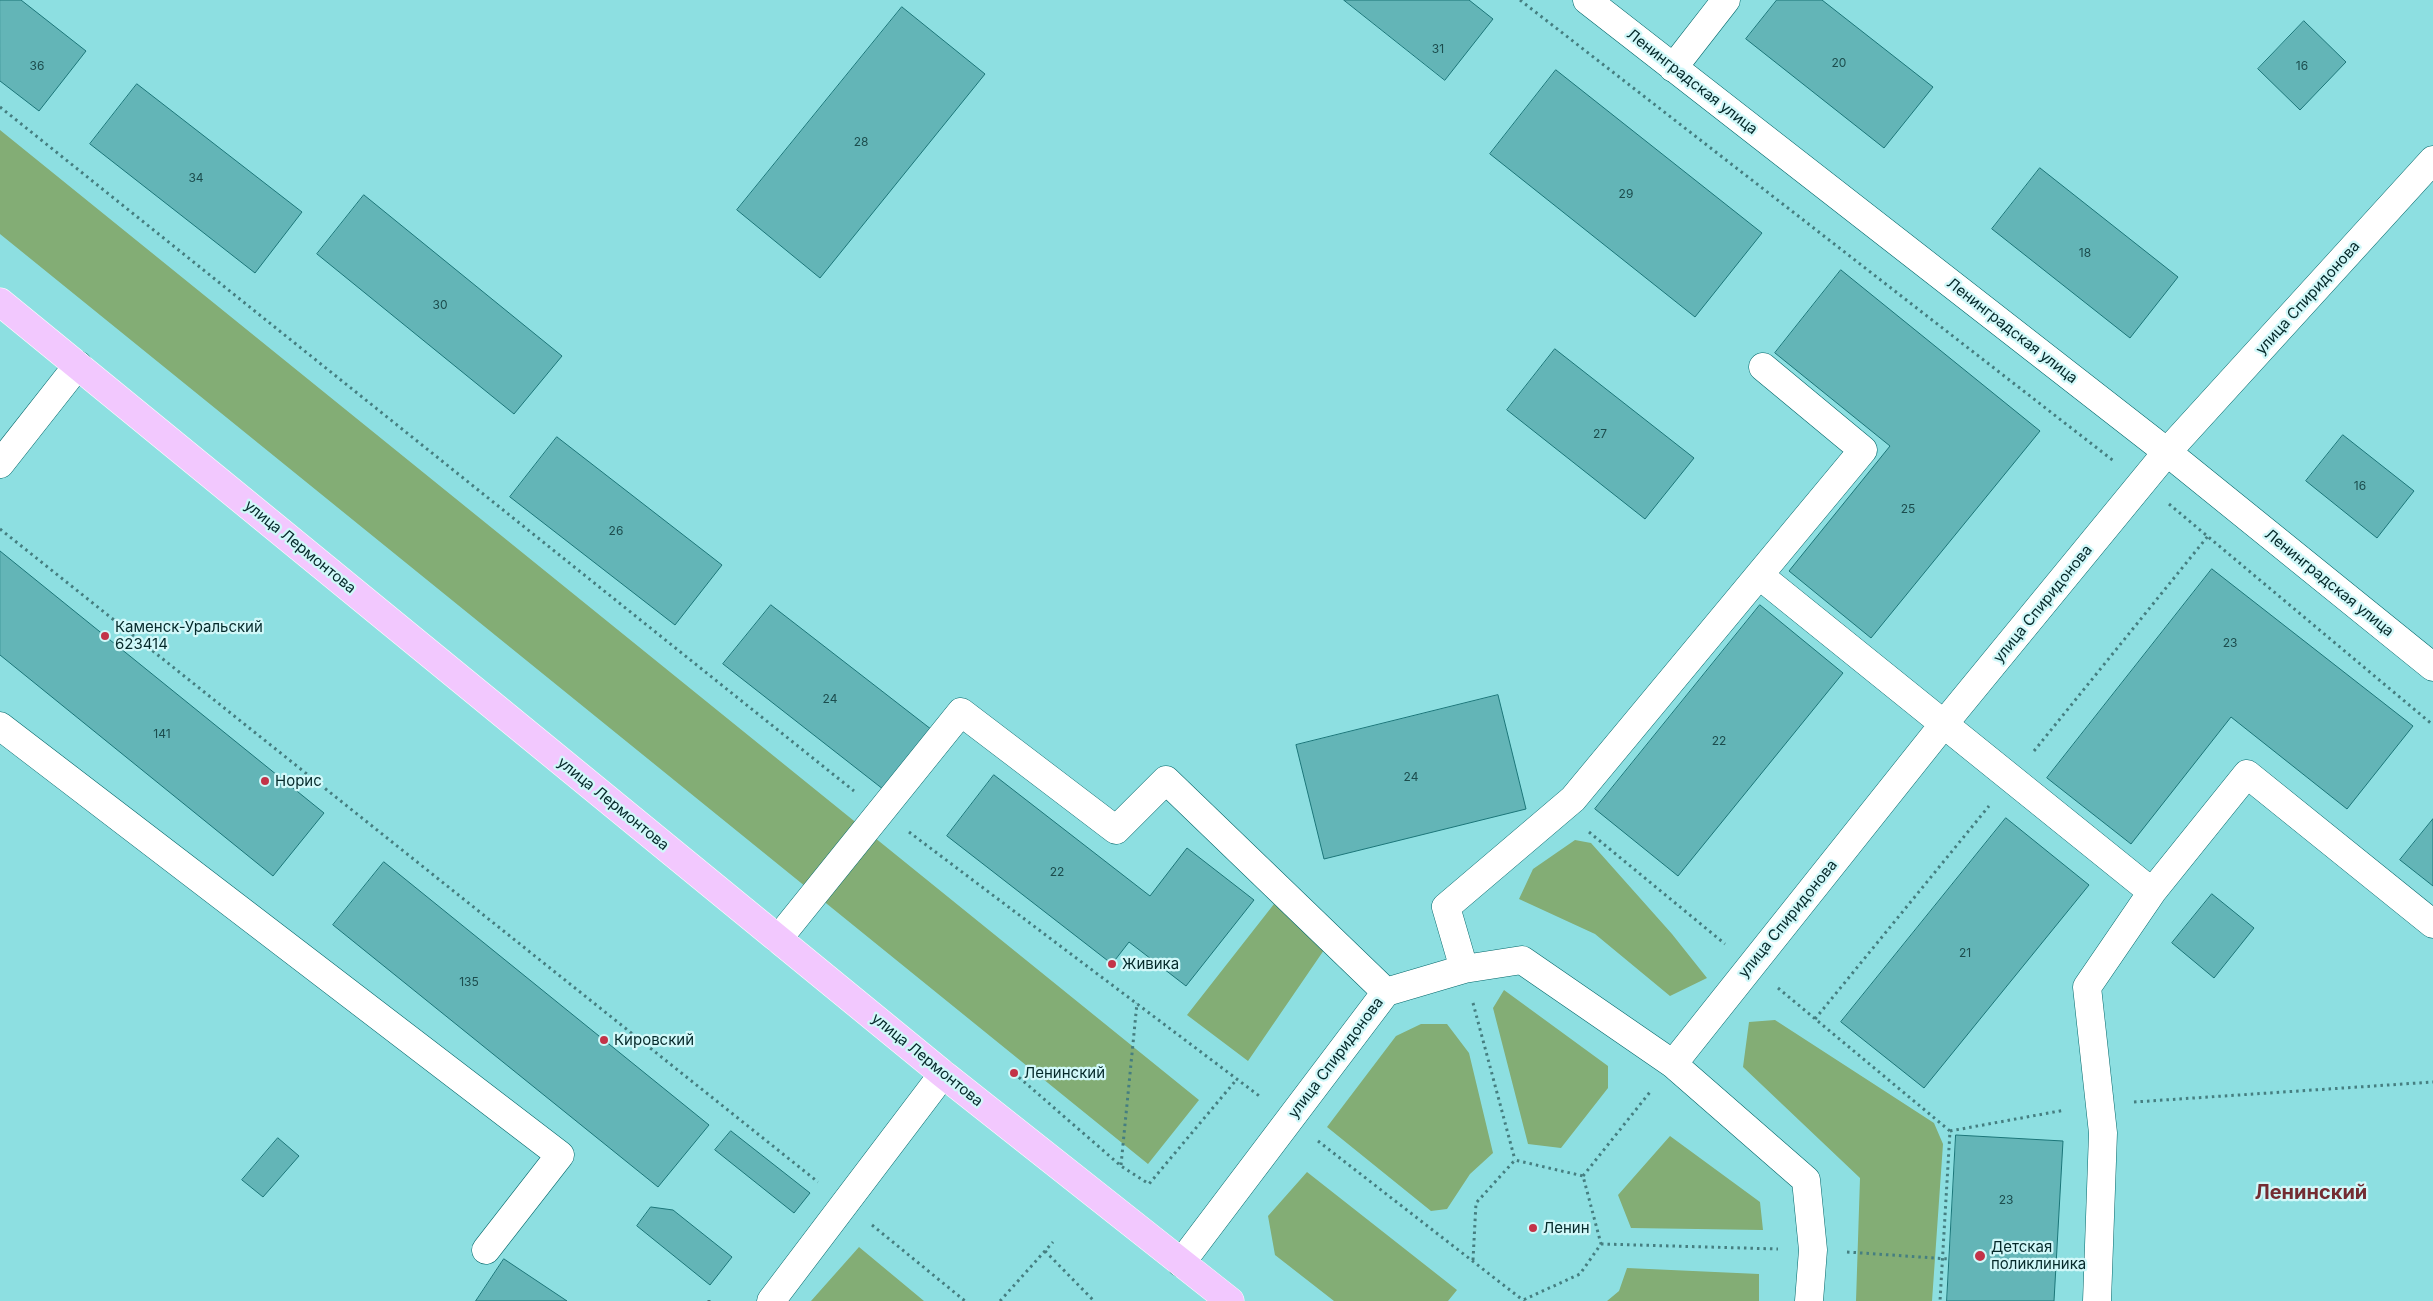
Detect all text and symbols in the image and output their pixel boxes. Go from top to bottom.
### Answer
street label: Ленинградская улица [1623,25,1761,139]
house number: 31 [1432,42,1444,56]
house number: 20 [1832,56,1846,70]
house number: 36 [30,59,44,73]
house number: 16 [2296,59,2308,73]
house number: 28 [854,135,868,149]
house number: 34 [188,171,204,185]
house number: 29 [1619,187,1633,201]
street label: улица Спиридонова [2252,237,2364,359]
house number: 18 [2079,246,2091,260]
street label: Ленинградская улица [1943,274,2081,388]
house number: 30 [433,298,447,312]
house number: 27 [1593,427,1607,441]
house number: 16 [2354,479,2366,493]
street label: улица Лермонтова [241,497,359,597]
house number: 25 [1901,502,1915,516]
house number: 26 [609,524,623,538]
street label: Ленинградская улица [2261,525,2397,641]
street label: улица Спиридонова [1990,541,2096,667]
place label: Каменск-Уральский 623414 [115,618,263,653]
marker: Каменск-Уральский 623414 [99,630,111,642]
house number: 23 [2223,636,2237,650]
house number: 24 [823,692,837,706]
house number: 141 [153,727,171,741]
house number: 22 [1712,734,1726,748]
street label: улица Лермонтова [554,754,672,854]
house number: 24 [1404,770,1418,784]
place label: Норис [275,772,322,790]
marker: Норис [259,775,271,787]
street label: улица Спиридонова [1735,856,1841,982]
house number: 22 [1050,865,1064,879]
house number: 21 [1959,946,1971,960]
place label: Живика [1122,955,1179,973]
marker: Живика [1106,958,1118,970]
house number: 135 [459,975,479,989]
street label: улица Спиридонова [1285,994,1387,1122]
street label: улица Лермонтова [868,1010,986,1110]
place label: Кировский [614,1031,694,1049]
marker: Кировский [598,1034,610,1046]
place label: Ленинский [1024,1064,1105,1082]
marker: Ленинский [1008,1067,1020,1079]
district label: Ленинский [2255,1181,2367,1205]
house number: 23 [1999,1193,2013,1207]
place label: Ленин [1543,1219,1590,1237]
marker: Ленин [1527,1222,1539,1234]
place label: Детская поликлиника [1991,1238,2086,1273]
marker: Детская поликлиника [1973,1249,1987,1263]

